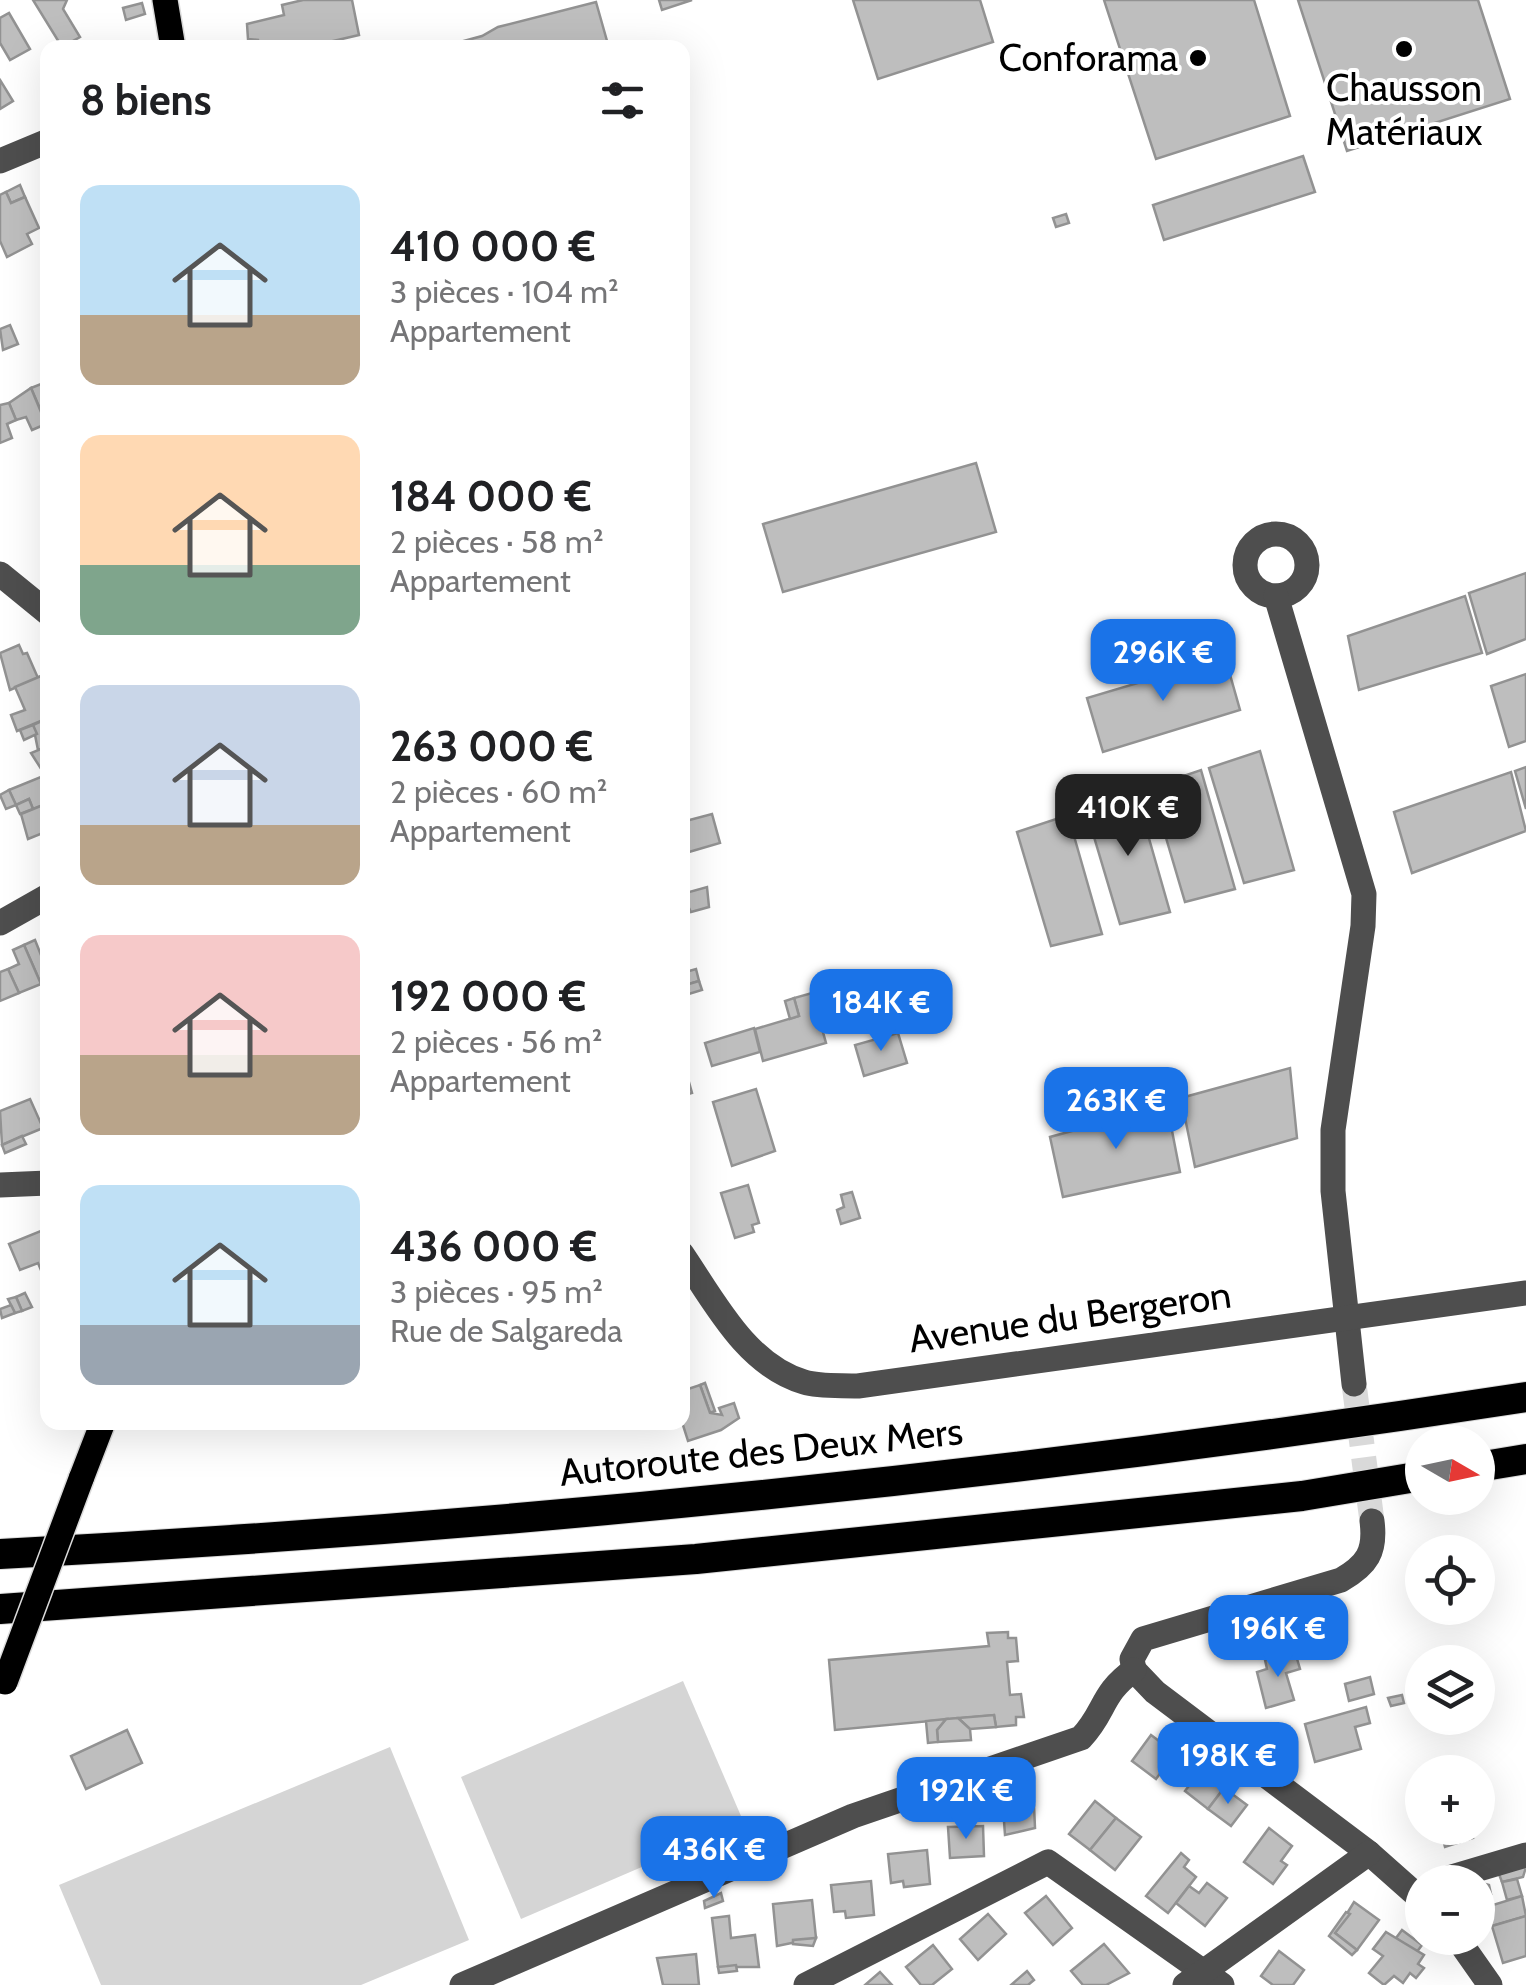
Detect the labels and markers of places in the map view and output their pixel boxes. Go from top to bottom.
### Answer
place label: Conforama [999,34,1178,81]
marker: Chausson Matériaux [1393,38,1415,60]
marker: Conforama [1187,47,1209,69]
place label: Chausson Matériaux [1326,64,1482,155]
pin: 296K € [1082,619,1244,704]
pin: 410K € [1047,774,1209,859]
pin: 184K € [800,969,962,1054]
pin: 263K € [1035,1067,1197,1152]
pin: 196K € [1197,1595,1359,1680]
pin: 198K € [1147,1722,1309,1807]
pin: 192K € [885,1757,1047,1842]
pin: 436K € [633,1816,795,1901]

